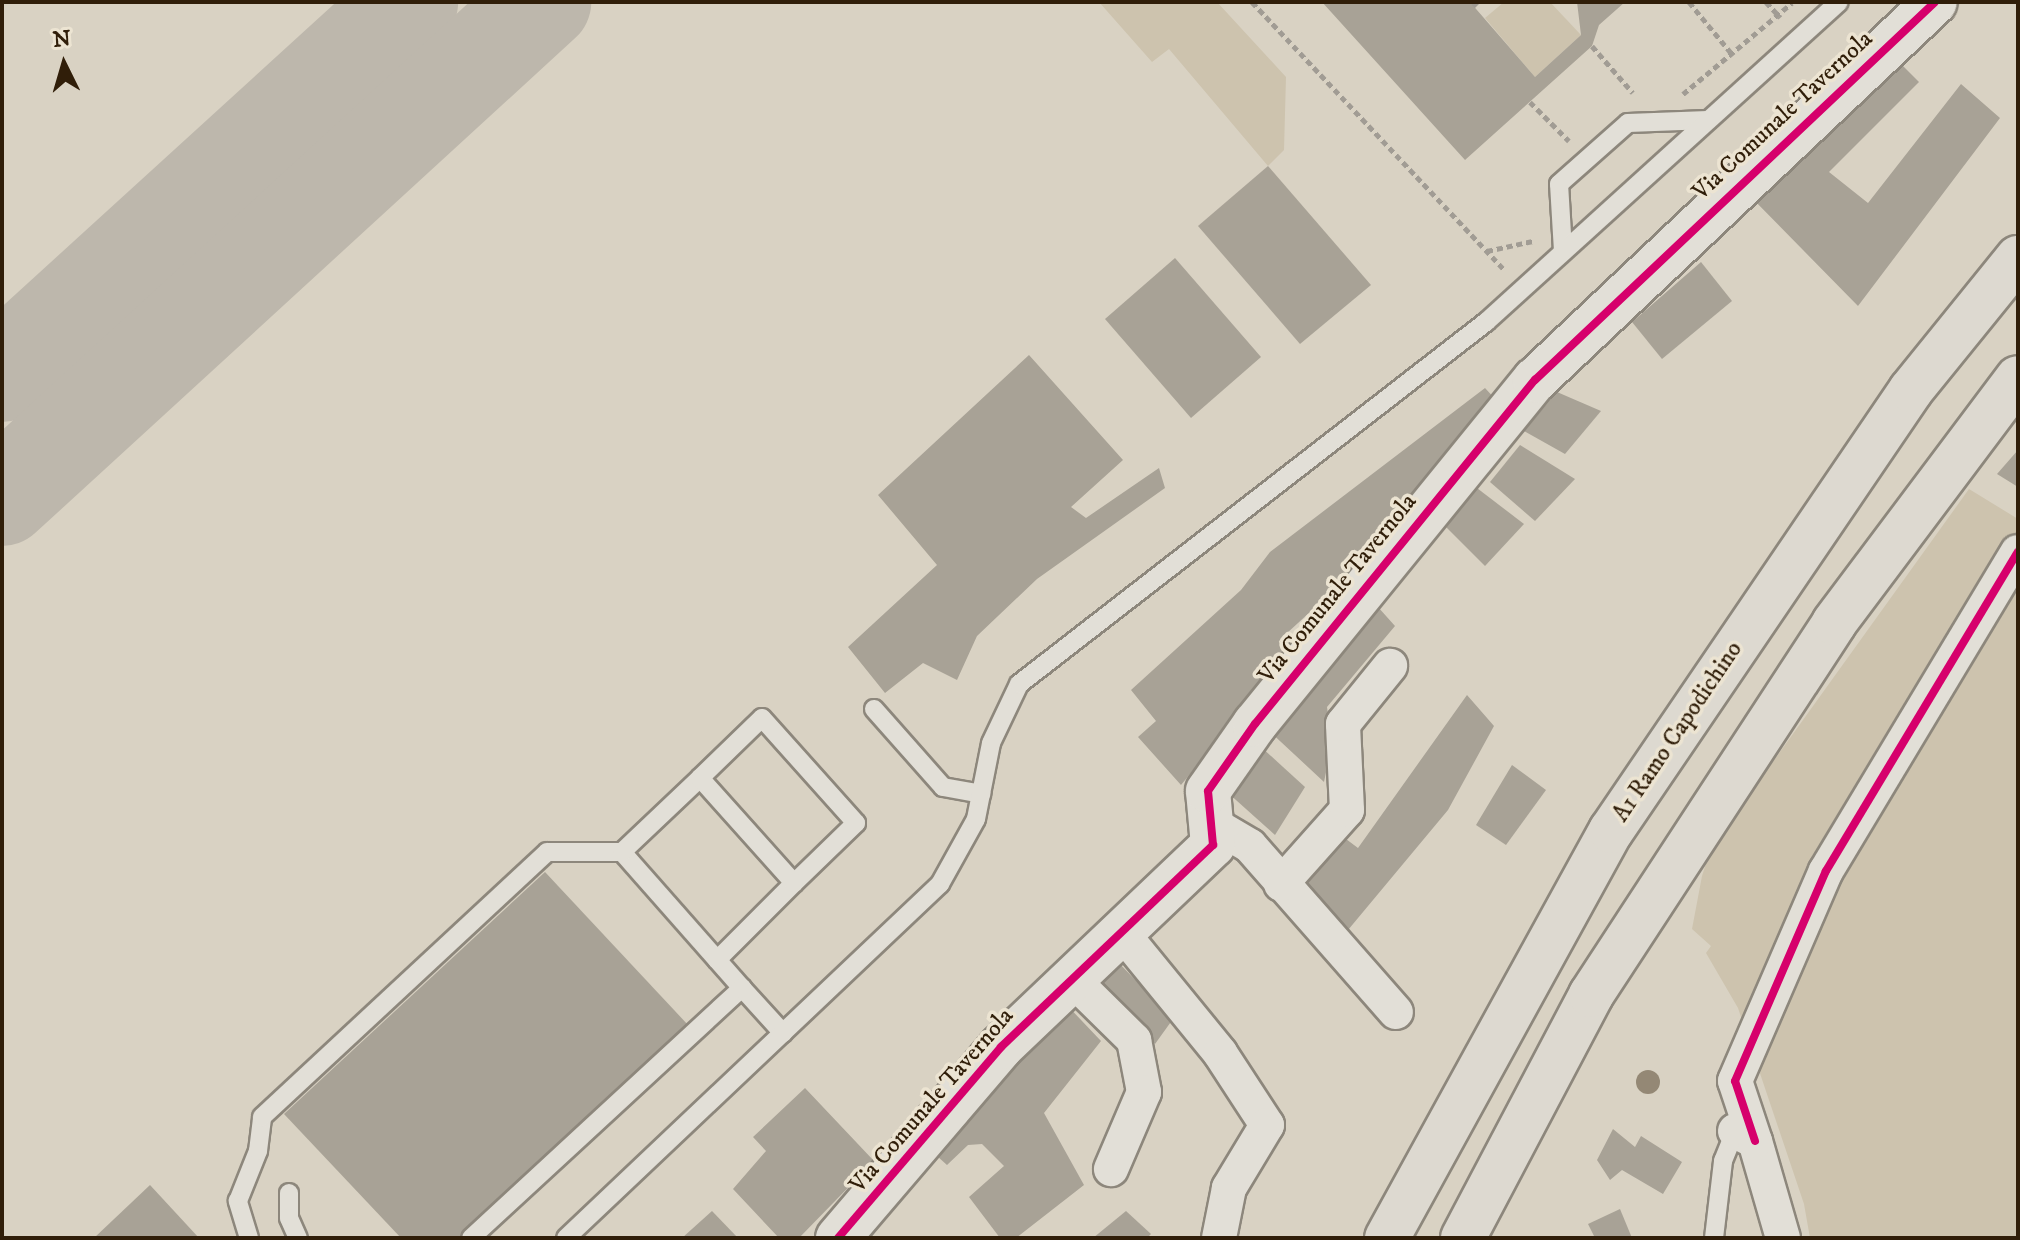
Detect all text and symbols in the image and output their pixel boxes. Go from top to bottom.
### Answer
north arrow [24,24,104,104]
text: N [52,25,72,54]
street label: Via Comunale Tavernola [1687,25,1879,207]
street label: Via Comunale Tavernola [1253,488,1423,690]
street label: A1 Ramo Capodichino [1607,636,1749,828]
street label: Via Comunale Tavernola [844,1003,1020,1199]

